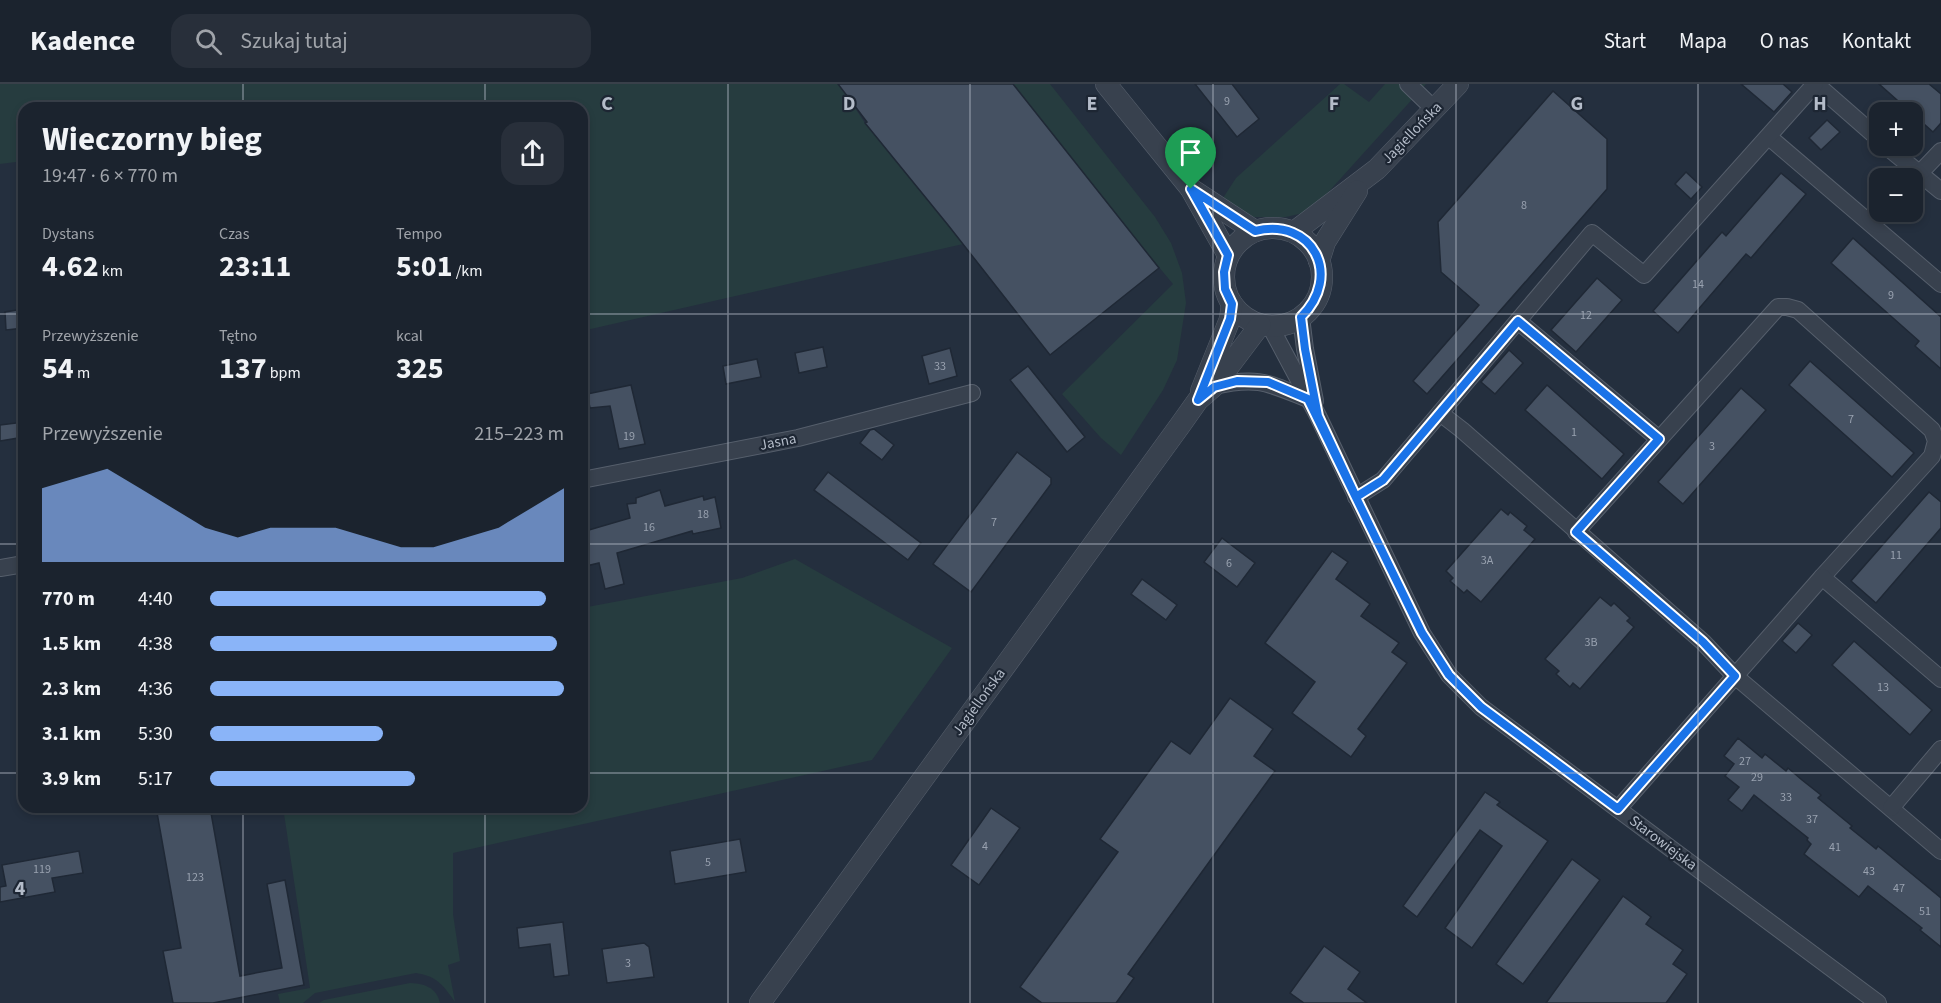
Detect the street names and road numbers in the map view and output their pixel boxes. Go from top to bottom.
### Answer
street label: Jagiellońska [1377,97,1447,169]
street label: Jasna [758,428,798,456]
street label: Jagiellońska [947,664,1011,740]
street label: Starowiejska [1625,811,1701,875]

